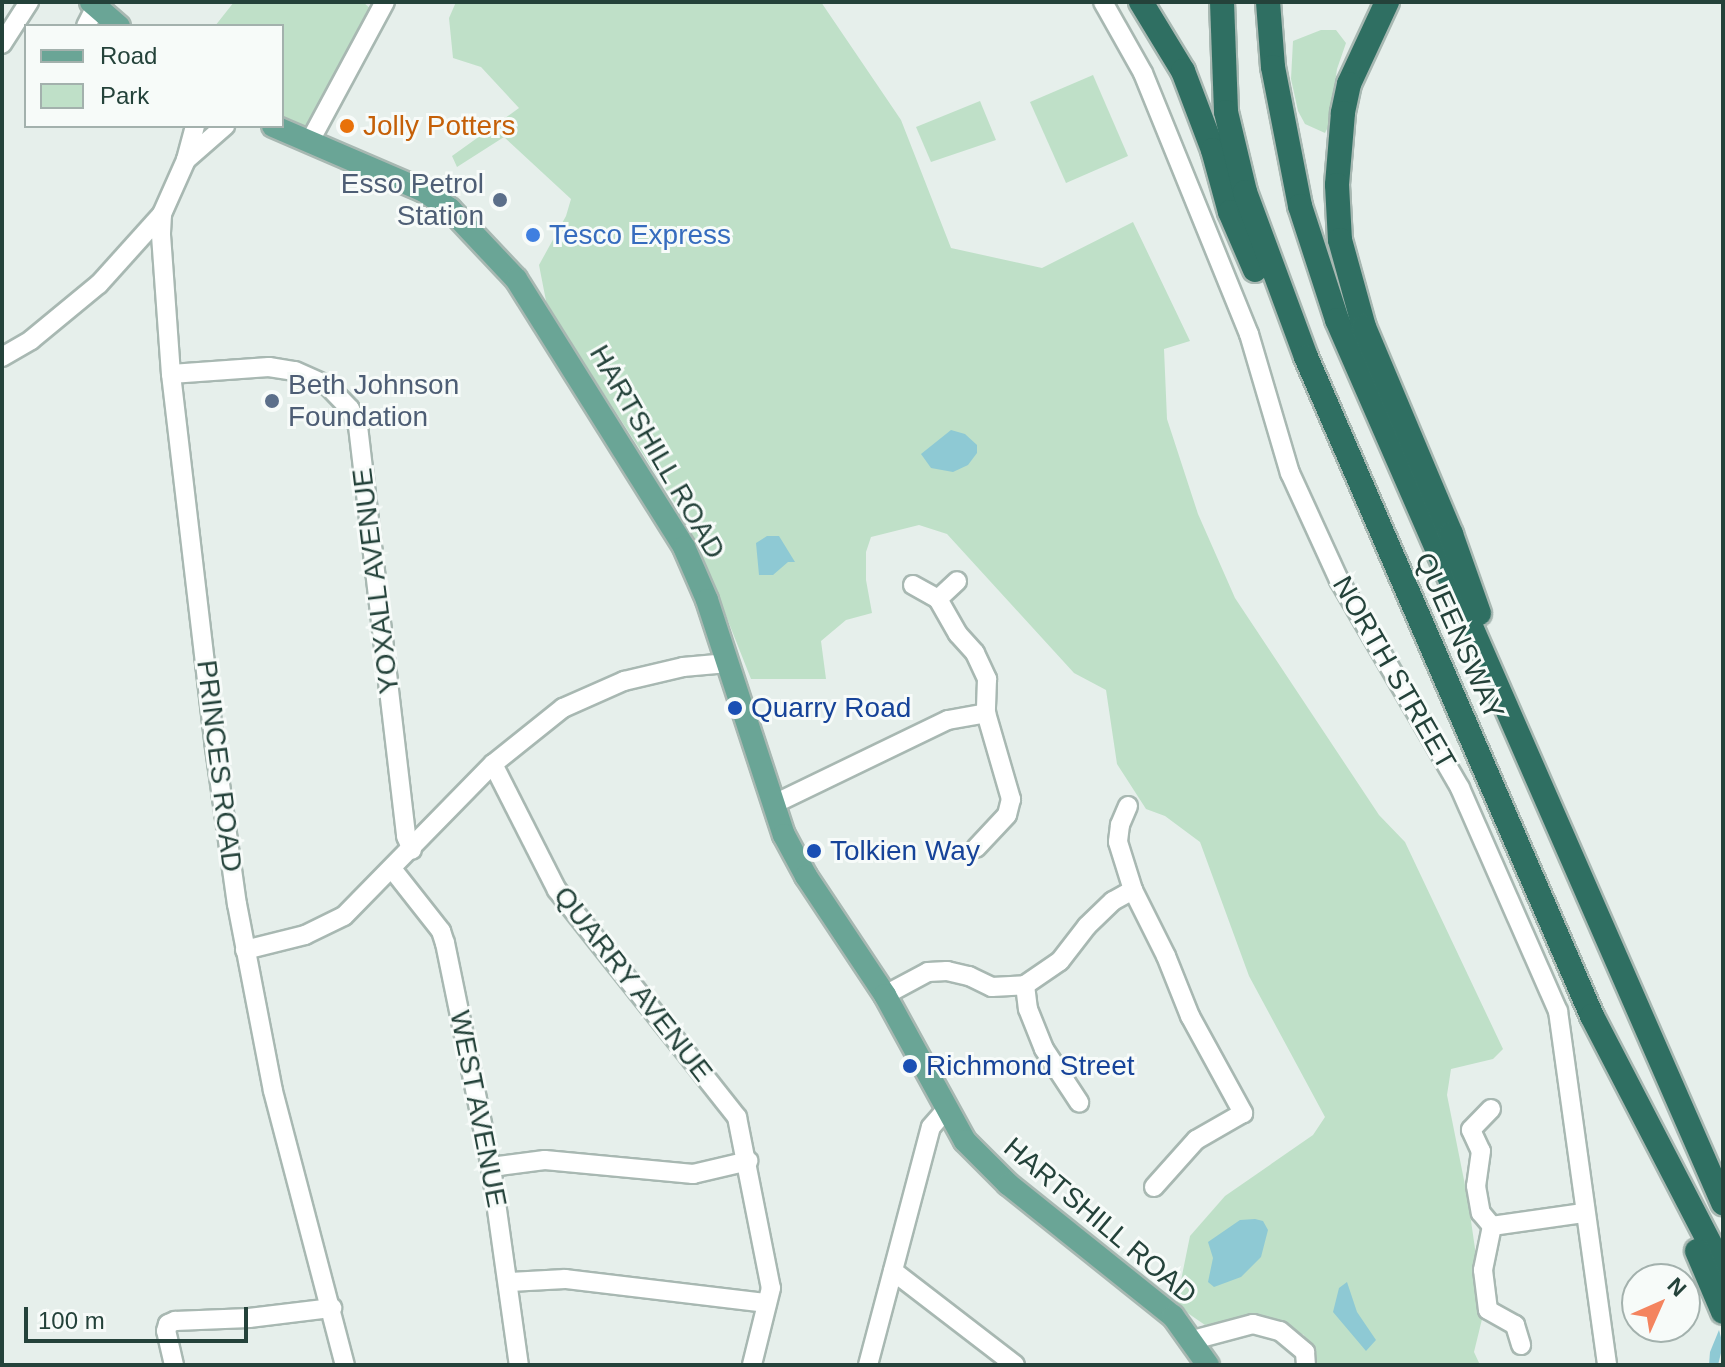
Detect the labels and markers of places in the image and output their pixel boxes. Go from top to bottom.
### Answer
place label: Jolly Potters [363,109,515,143]
marker: Jolly Potters [338,117,356,135]
place label: Esso Petrol Station [341,167,484,233]
marker: Esso Petrol Station [491,191,509,209]
place label: Tesco Express [549,218,731,252]
marker: Tesco Express [524,226,542,244]
place label: Beth Johnson Foundation [288,368,459,434]
marker: Beth Johnson Foundation [263,392,281,410]
place label: Quarry Road [751,691,911,725]
marker: Quarry Road [726,699,744,717]
place label: Tolkien Way [830,834,980,868]
marker: Tolkien Way [805,842,823,860]
place label: Richmond Street [926,1049,1135,1083]
marker: Richmond Street [901,1057,919,1075]

